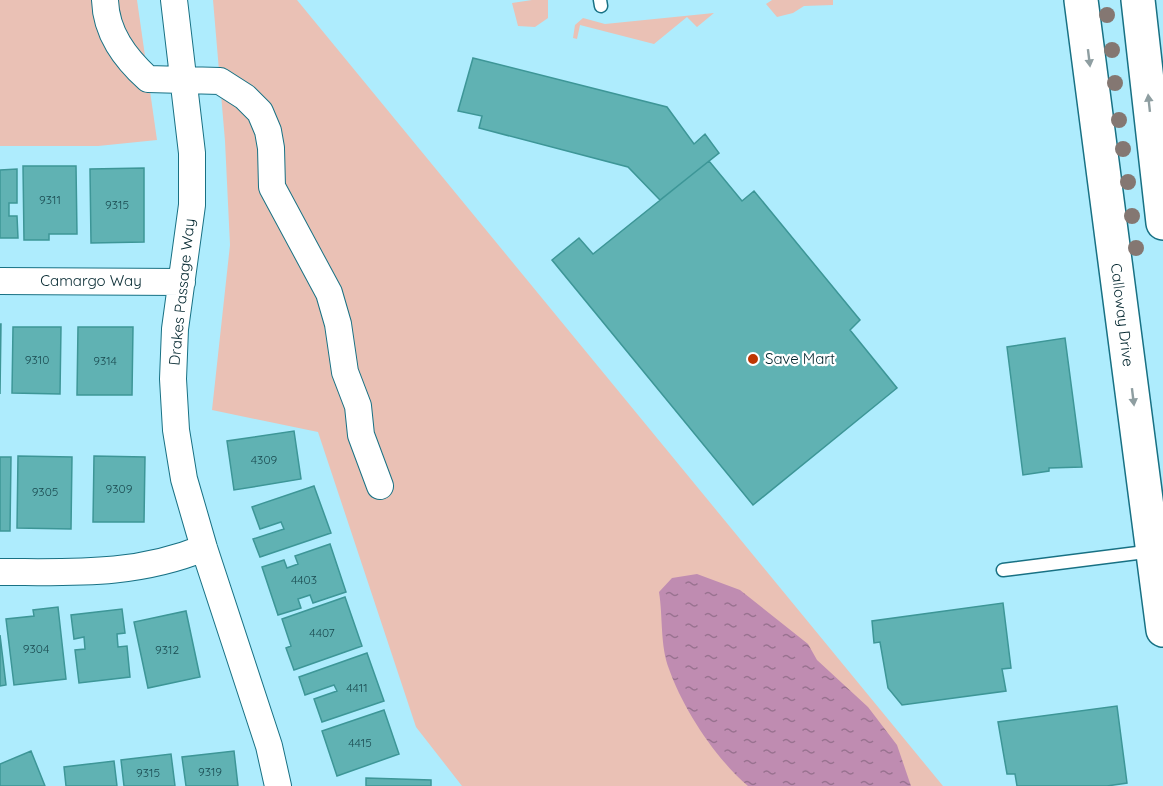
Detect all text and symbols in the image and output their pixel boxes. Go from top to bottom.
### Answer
one-way arrow [1084,49,1094,68]
one-way arrow [1145,93,1154,112]
house number: 9311 [39,192,61,207]
house number: 9315 [105,197,129,212]
street label: Drakes Passage Way [164,218,199,366]
street label: Calloway Drive [1107,262,1138,368]
street label: Camargo Way [40,271,142,290]
place label: Save Mart [765,349,835,368]
house number: 9310 [25,352,49,367]
marker: Save Mart [746,352,760,366]
house number: 9314 [93,353,117,368]
one-way arrow [1128,388,1137,407]
house number: 4309 [251,452,278,467]
house number: 9309 [106,481,133,496]
house number: 9305 [32,484,58,499]
house number: 4403 [291,572,317,587]
house number: 4407 [309,625,335,640]
house number: 9304 [23,641,49,656]
house number: 9312 [155,642,179,657]
house number: 4411 [346,680,368,695]
house number: 4415 [348,735,372,750]
house number: 9319 [198,764,222,779]
house number: 9315 [136,765,160,780]

